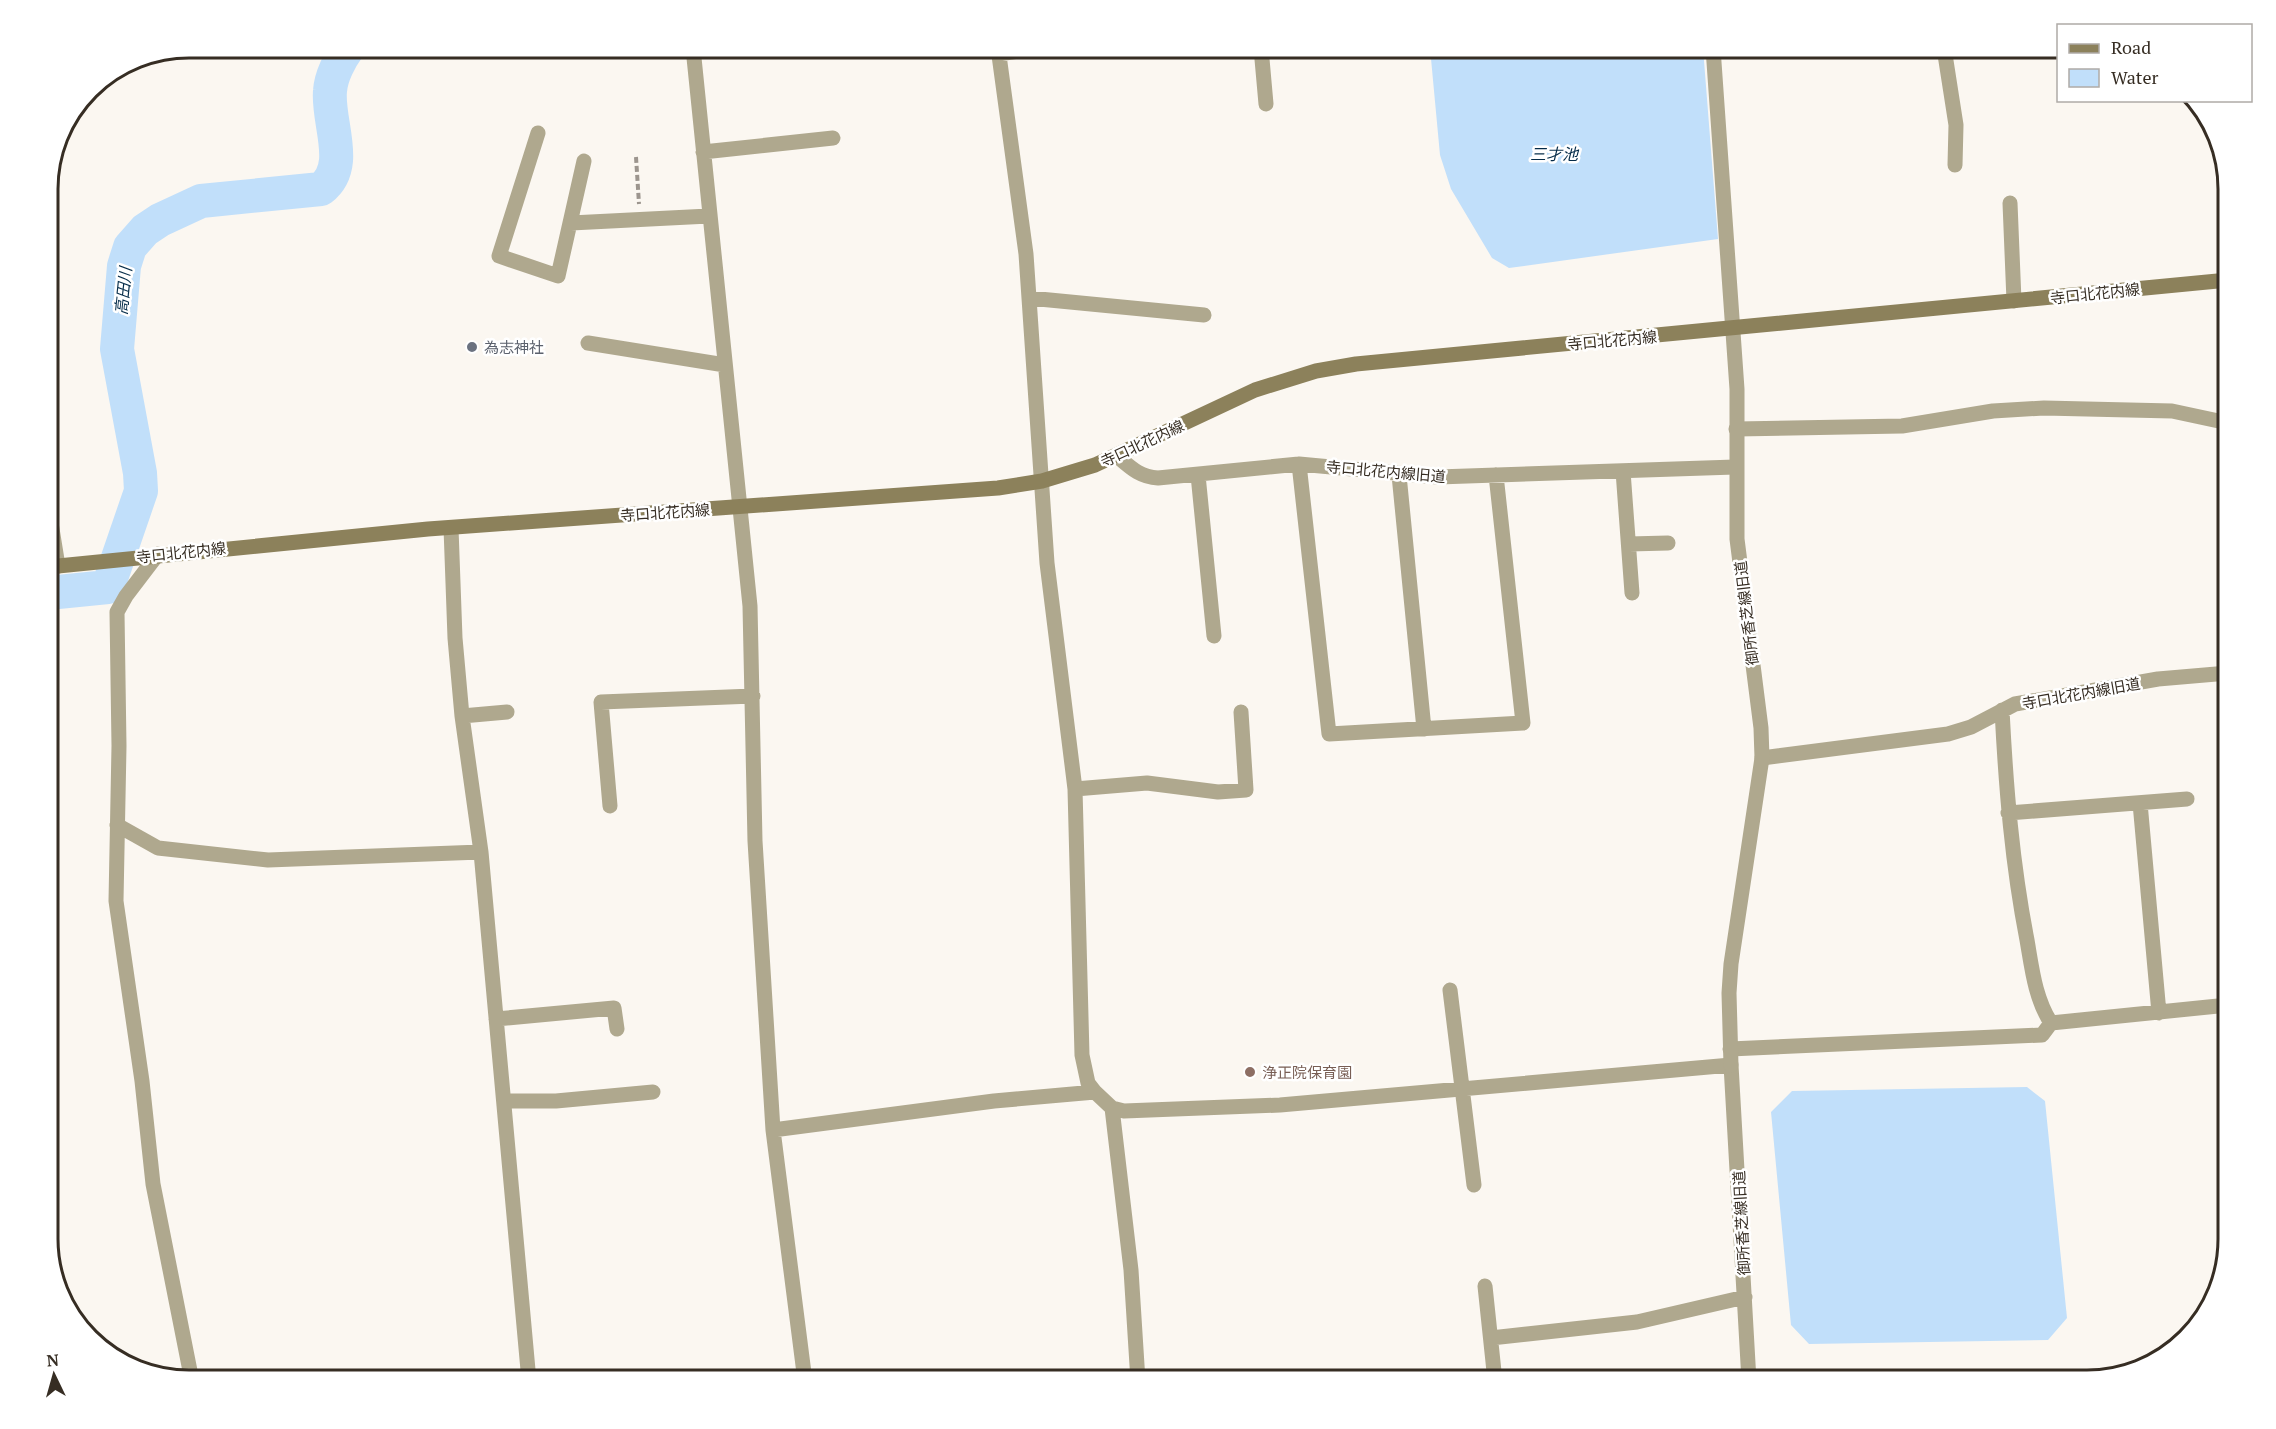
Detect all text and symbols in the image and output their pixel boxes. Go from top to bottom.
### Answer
legend [2057,24,2252,102]
text: Road [2111,35,2151,59]
text: Water [2111,65,2158,89]
water label: 三才池 [1530,143,1580,165]
water label: 高田川 [110,264,137,316]
street label: 寺口北花内線 [2049,278,2141,308]
street label: 寺口北花内線 [1566,326,1658,354]
place label: 為志神社 [484,337,544,357]
marker: 為志神社 [465,340,479,354]
street label: 寺口北花内線 [1097,415,1187,471]
street label: 寺口北花内線旧道 [1325,456,1447,486]
street label: 寺口北花内線 [619,499,711,525]
street label: 寺口北花内線 [135,537,227,567]
street label: 御所香芝線旧道 [1730,560,1762,666]
street label: 寺口北花内線旧道 [2020,673,2142,713]
place label: 浄正院保育園 [1262,1062,1352,1082]
marker: 浄正院保育園 [1243,1065,1257,1079]
street label: 御所香芝線旧道 [1728,1170,1754,1276]
north arrow [24,1345,84,1405]
text: N [46,1349,60,1372]

